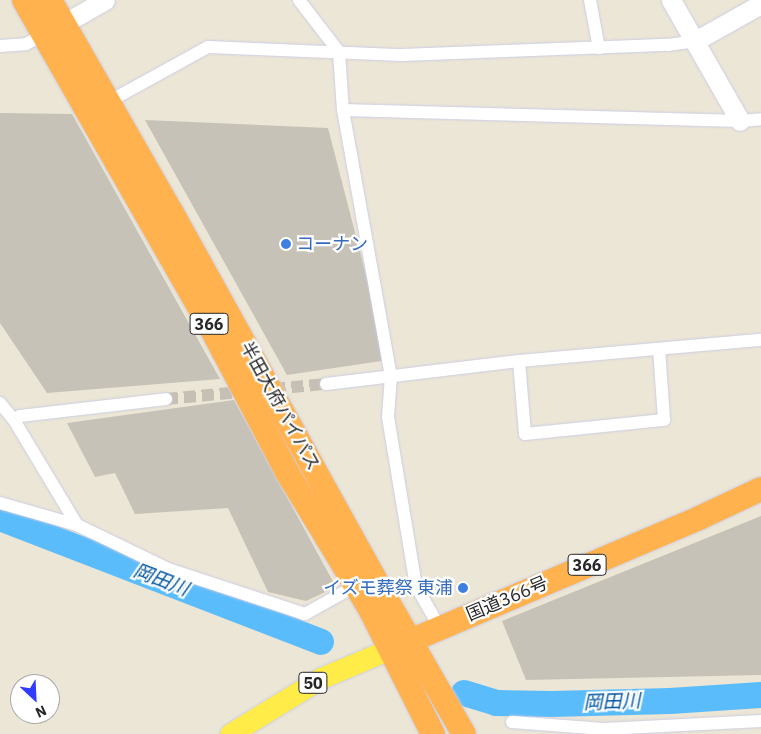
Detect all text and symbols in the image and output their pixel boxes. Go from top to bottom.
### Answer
place label: コーナン [296,233,368,255]
marker: コーナン [280,238,292,250]
road number: 366 [189,310,229,338]
street label: 半田大府パイパス [236,338,324,474]
road number: 366 [567,552,607,578]
water label: 岡田川 [130,559,192,601]
street label: 国道366号 [463,572,551,626]
place label: イズモ葬祭 東浦 [323,577,453,599]
marker: イズモ葬祭 東浦 [457,582,469,594]
road number: 50 [298,670,328,696]
north arrow [10,674,60,724]
water label: 岡田川 [583,690,641,714]
text: N [33,701,49,722]

